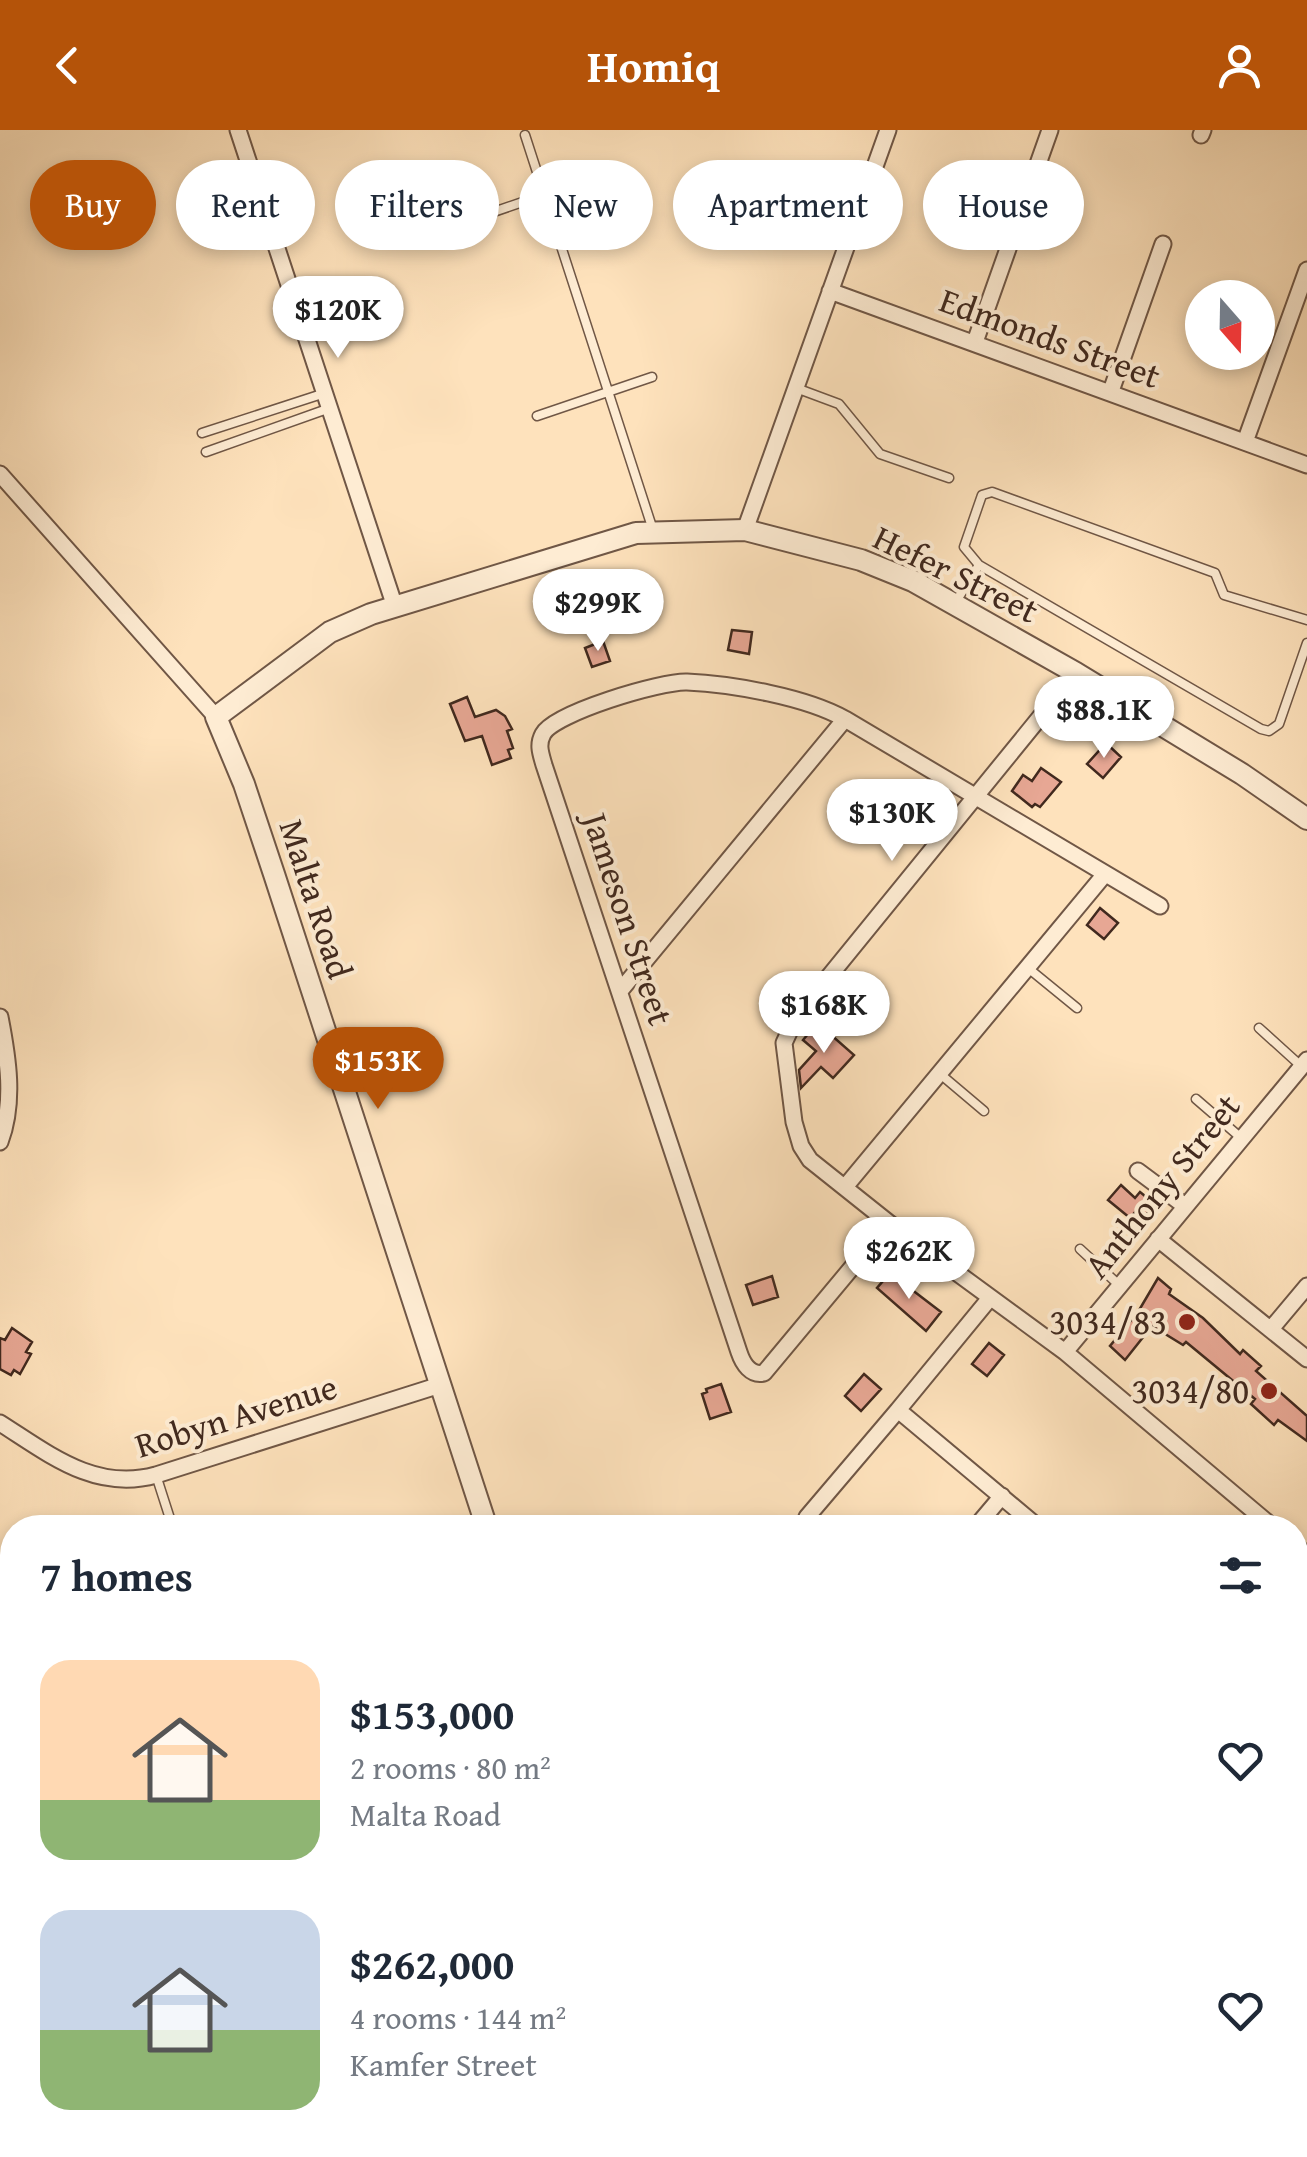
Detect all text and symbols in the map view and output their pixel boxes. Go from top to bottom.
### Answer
text: Homiq [587,33,720,98]
icon: back [40,38,95,93]
icon: person [1212,38,1267,93]
chip: Buy [30,160,156,250]
chip: Rent [176,160,315,250]
chip: Filters [335,160,499,250]
chip: New [519,160,653,250]
chip: Apartment [673,160,903,250]
chip: House [923,160,1084,250]
street label: Edmonds Street [933,274,1168,401]
pin: $120K [268,276,408,361]
north arrow [1185,280,1275,370]
map controls [1185,280,1275,370]
text: $120K [295,285,381,332]
street label: Hefer Street [865,512,1047,635]
pin: $299K [528,569,668,654]
text: $299K [555,578,641,625]
pin: $88.1K [1023,676,1185,761]
text: $88.1K [1056,685,1152,732]
pin: $130K [822,779,962,864]
text: $130K [849,788,935,835]
street label: Jameson Street [569,802,687,1031]
street label: Malta Road [267,813,366,985]
pin: $168K [754,971,894,1056]
text: $168K [781,980,867,1027]
pin: $153K [308,1027,448,1112]
text: $153K [335,1036,421,1083]
street label: Anthony Street [1071,1083,1252,1289]
pin: $262K [839,1217,979,1302]
text: $262K [866,1226,952,1273]
place label: 3034/83 [1049,1296,1167,1347]
marker: 3034/83 [1176,1311,1198,1333]
street label: Robyn Avenue [129,1361,343,1470]
place label: 3034/80 [1131,1365,1249,1416]
marker: 3034/80 [1258,1380,1280,1402]
text: 7 homes [40,1545,193,1606]
icon: filters [1213,1548,1268,1603]
text: $153,000 [350,1683,514,1744]
icon: home [120,1700,240,1820]
icon: heart [1213,1733,1268,1788]
text: 2 rooms · 80 m² [350,1744,551,1791]
text: Malta Road [350,1791,501,1838]
text: $262,000 [350,1933,514,1994]
icon: home [120,1950,240,2070]
icon: heart [1213,1983,1268,2038]
text: 4 rooms · 144 m² [350,1994,566,2041]
text: Kamfer Street [350,2041,537,2088]

